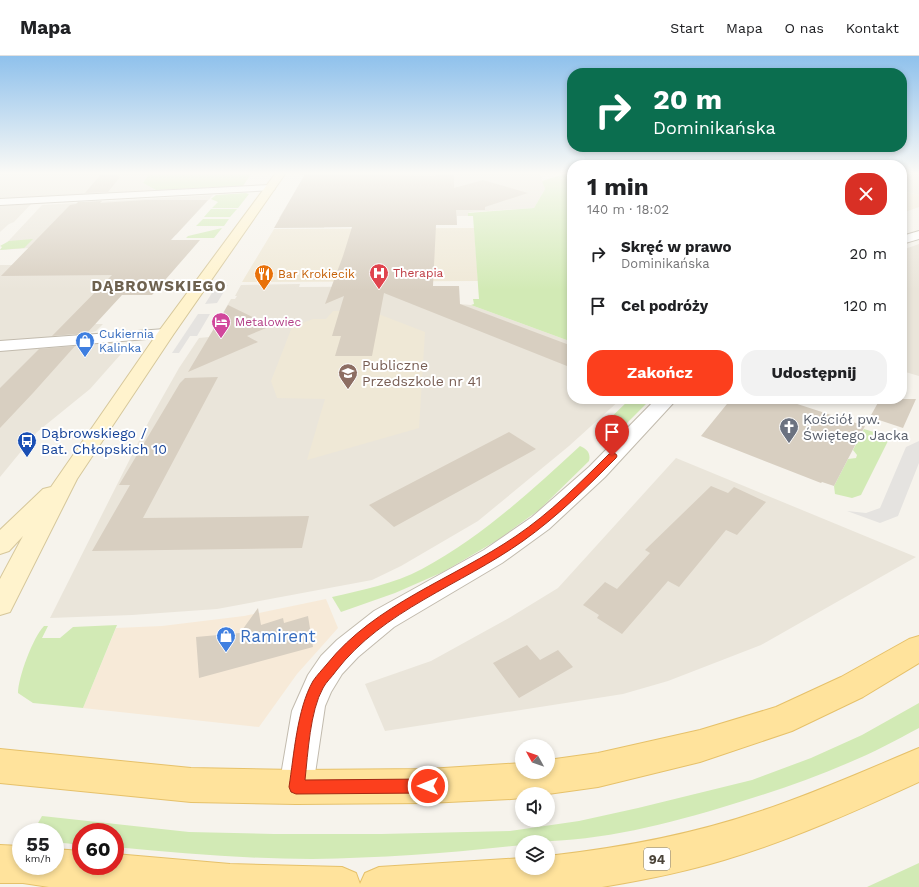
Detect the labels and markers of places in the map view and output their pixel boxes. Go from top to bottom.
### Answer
hospital icon: Therapia [368,262,390,290]
restaurant icon: Bar Krokiecik [253,263,275,291]
place label: Therapia [393,266,444,280]
place label: Bar Krokiecik [278,267,355,281]
hotel icon: Metalowiec [210,311,232,339]
place label: Metalowiec [235,315,302,329]
place label: Cukiernia Kalinka [99,327,154,355]
shop icon: Cukiernia Kalinka [74,330,96,358]
place label: Publiczne Przedszkole nr 41 [362,357,481,389]
school or university icon: Publiczne Przedszkole nr 41 [337,362,359,390]
place label: Kościół pw. Świętego Jacka [803,411,909,443]
pin [595,415,629,456]
church icon: Kościół pw. Świętego Jacka [778,416,800,444]
place label: Dąbrowskiego / Bat. Chłopskich 10 [41,425,167,457]
bus stop icon: Dąbrowskiego / Bat. Chłopskich 10 [16,430,38,458]
shop icon: Ramirent [215,625,237,653]
place label: Ramirent [240,626,316,646]

